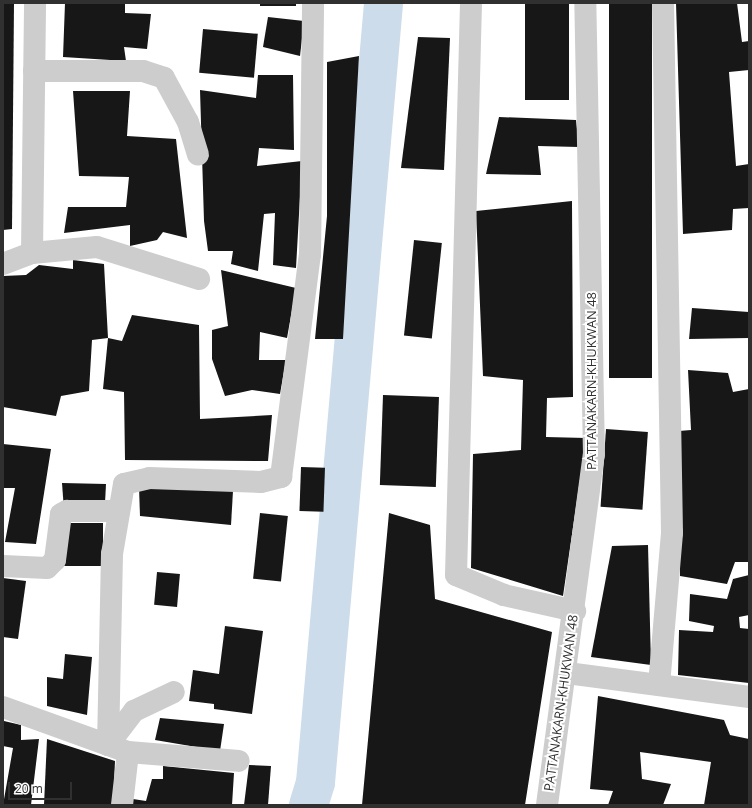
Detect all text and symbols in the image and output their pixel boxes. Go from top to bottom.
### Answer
street label: PATTANAKARN-KHUKWAN 48 [583,292,599,470]
street label: PATTANAKARN-KHUKWAN 48 [541,614,581,792]
scale bar [10,774,74,800]
text: 20 m [15,780,43,797]

